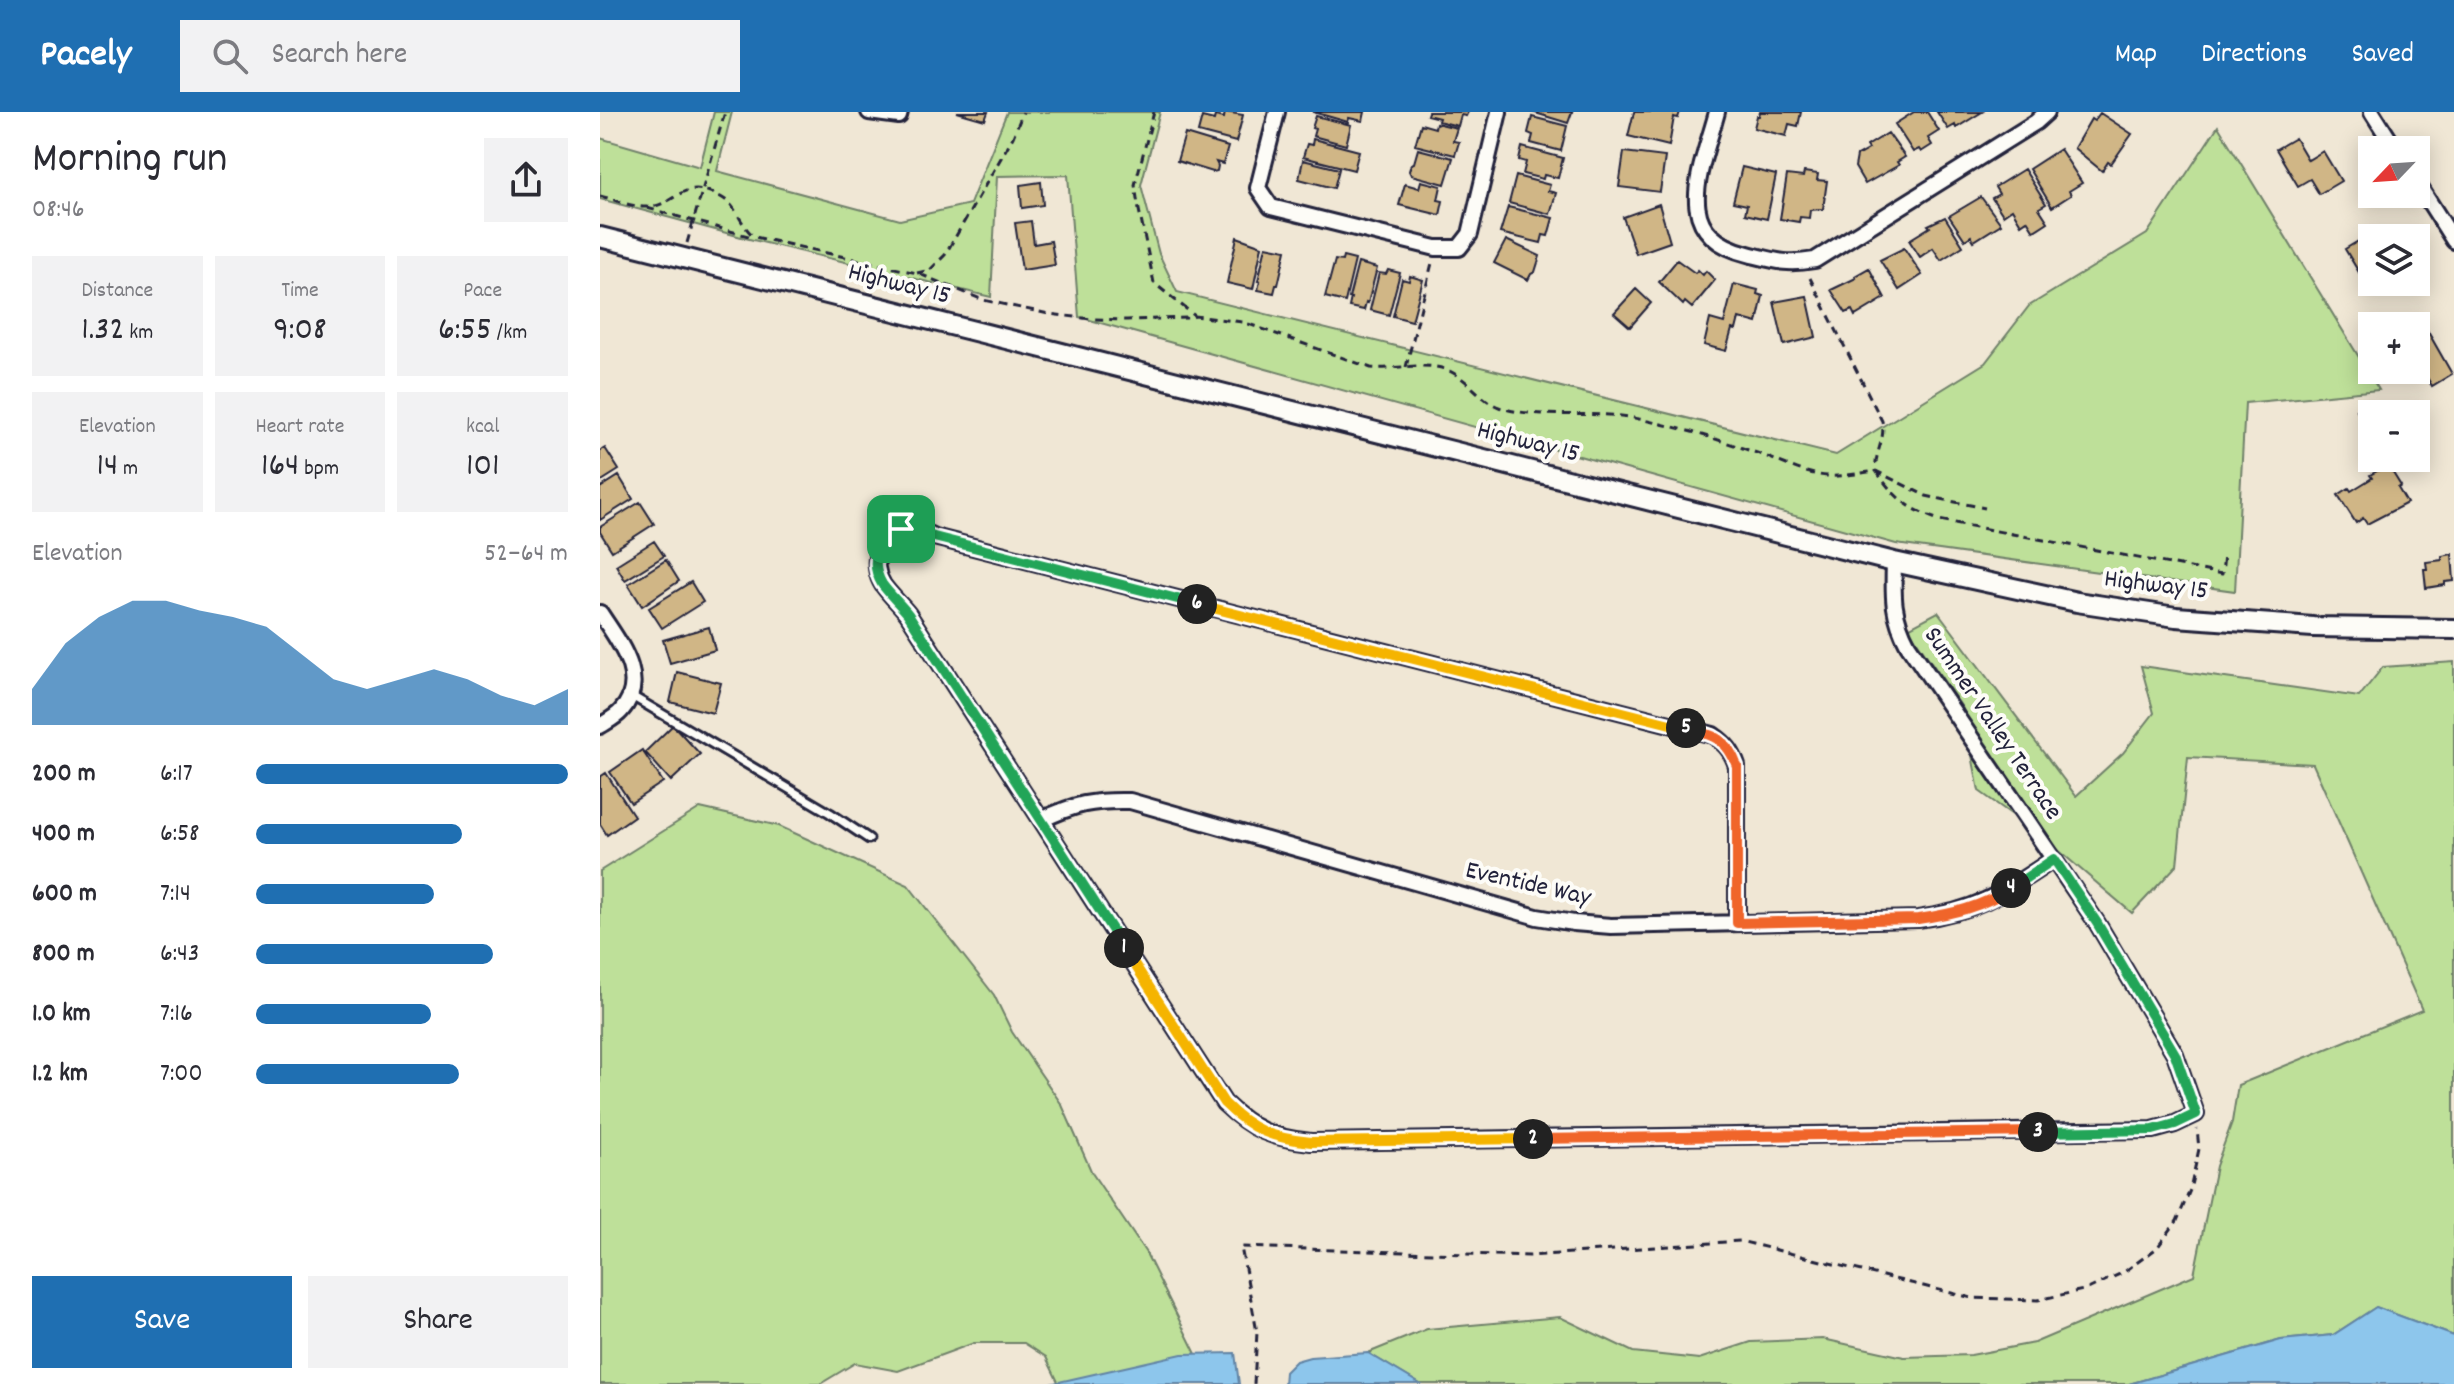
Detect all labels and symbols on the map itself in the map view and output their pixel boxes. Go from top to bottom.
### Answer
north arrow [2358,136,2430,208]
street label: Highway 15 [844,254,954,316]
street label: Highway 15 [1473,412,1583,474]
pin [867,495,935,563]
street label: Highway 15 [2102,561,2210,611]
pin: 6 [1177,584,1217,624]
street label: Summer Valley Terrace [1914,620,2070,828]
pin: 5 [1666,708,1706,748]
street label: Eventide Way [1462,853,1595,917]
pin: 4 [1991,868,2031,908]
pin: 1 [1104,928,1144,968]
pin: 3 [2018,1112,2058,1152]
pin: 2 [1513,1119,1553,1159]

